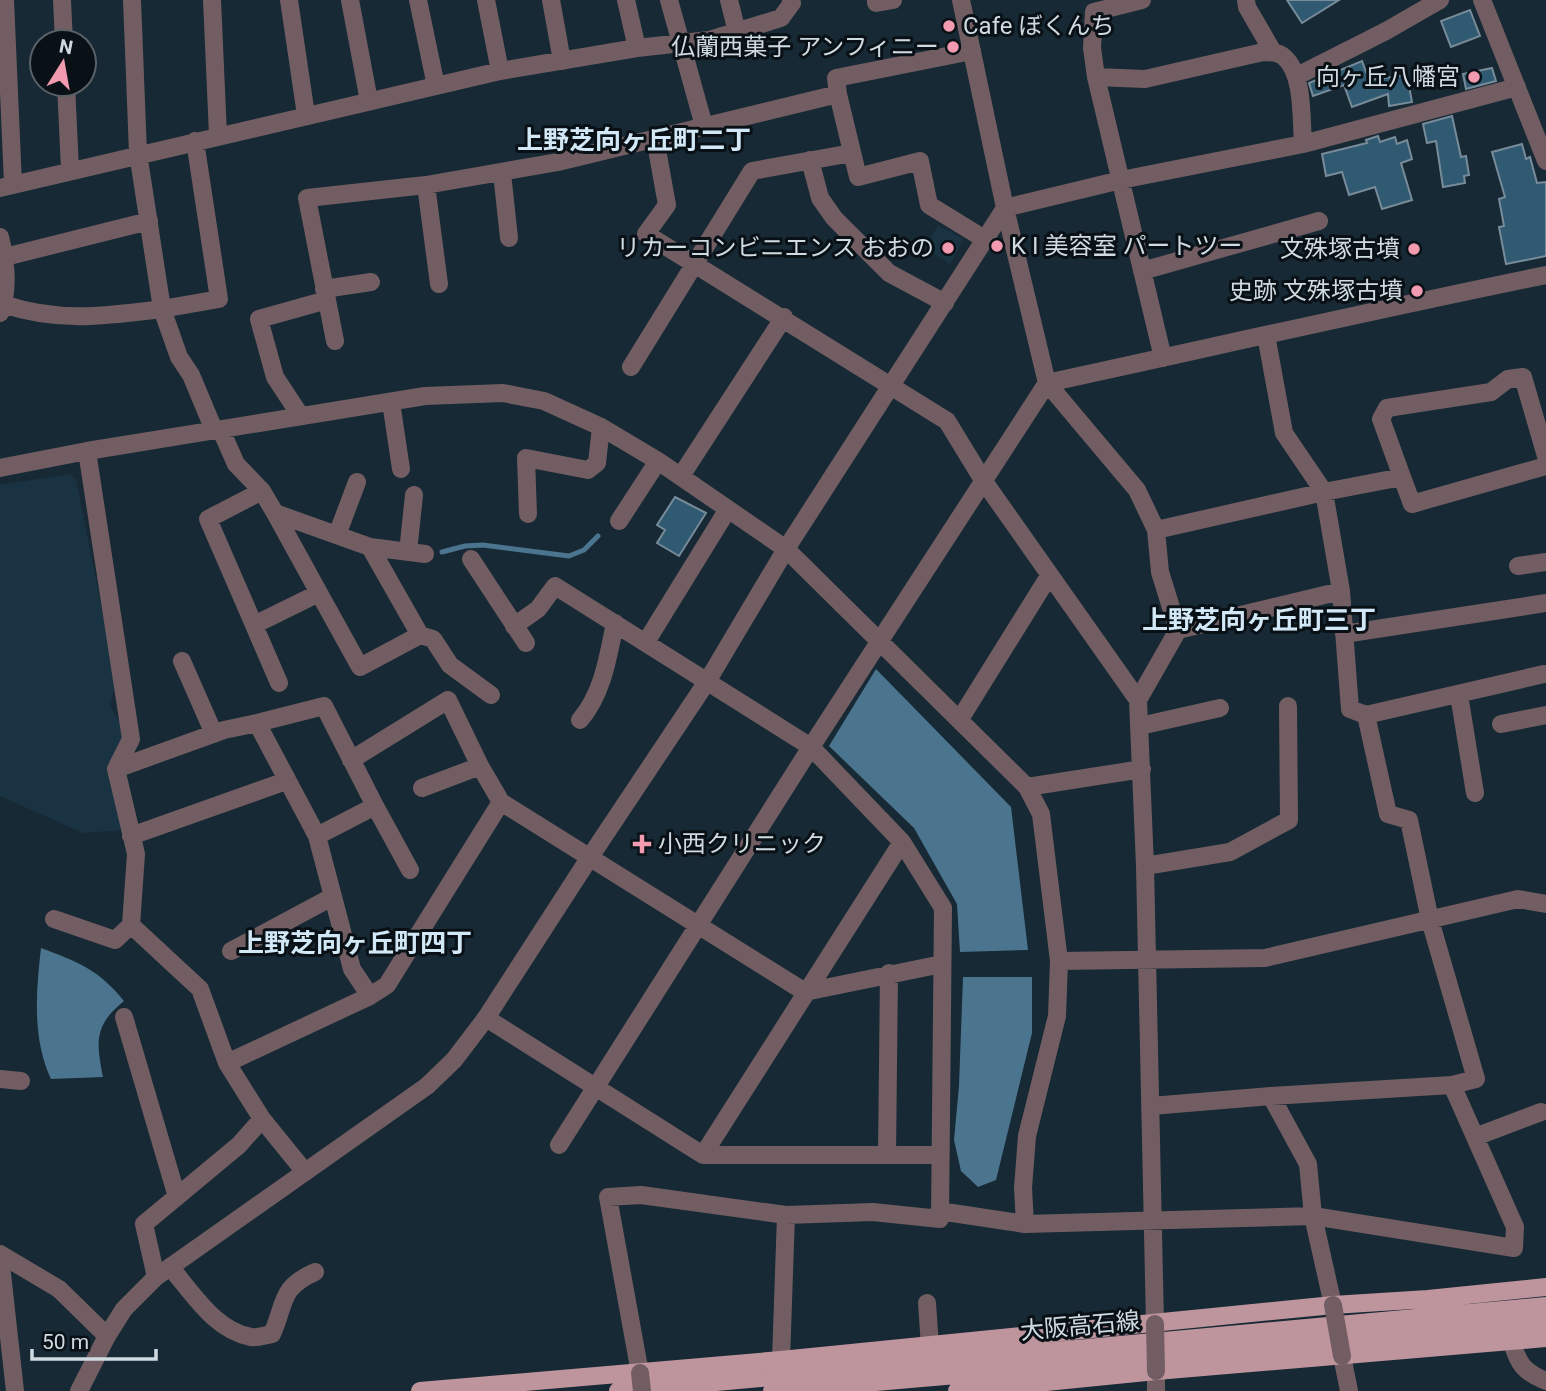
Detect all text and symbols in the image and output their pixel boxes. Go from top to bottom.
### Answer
place label: Cafe ぼくんち [963,12,1114,40]
marker: Cafe ぼくんち [941,18,957,34]
north arrow [28,28,98,98]
place label: 仏蘭西菓子 アンフィニー [671,33,939,61]
text: N [57,34,75,59]
marker: 仏蘭西菓子 アンフィニー [945,39,961,55]
place label: 向ヶ丘八幡宮 [1316,63,1460,91]
marker: 向ヶ丘八幡宮 [1466,69,1482,85]
district label: 上野芝向ヶ丘町二丁 [517,125,751,155]
place label: K I 美容室 パートツー [1011,232,1242,260]
place label: リカーコンビニエンス おおの [617,234,934,262]
place label: 文殊塚古墳 [1280,235,1400,263]
marker: K I 美容室 パートツー [989,238,1005,254]
marker: リカーコンビニエンス おおの [940,240,956,256]
marker: 文殊塚古墳 [1406,241,1422,257]
place label: 史跡 文殊塚古墳 [1229,277,1403,305]
marker: 史跡 文殊塚古墳 [1409,283,1425,299]
district label: 上野芝向ヶ丘町三丁 [1142,605,1376,635]
place label: 小西クリニック [658,830,826,858]
marker: 小西クリニック [632,834,652,854]
district label: 上野芝向ヶ丘町四丁 [238,928,472,958]
street label: 大阪高石線 [1019,1307,1141,1345]
scale bar [32,1318,156,1362]
text: 50 m [42,1330,89,1354]

